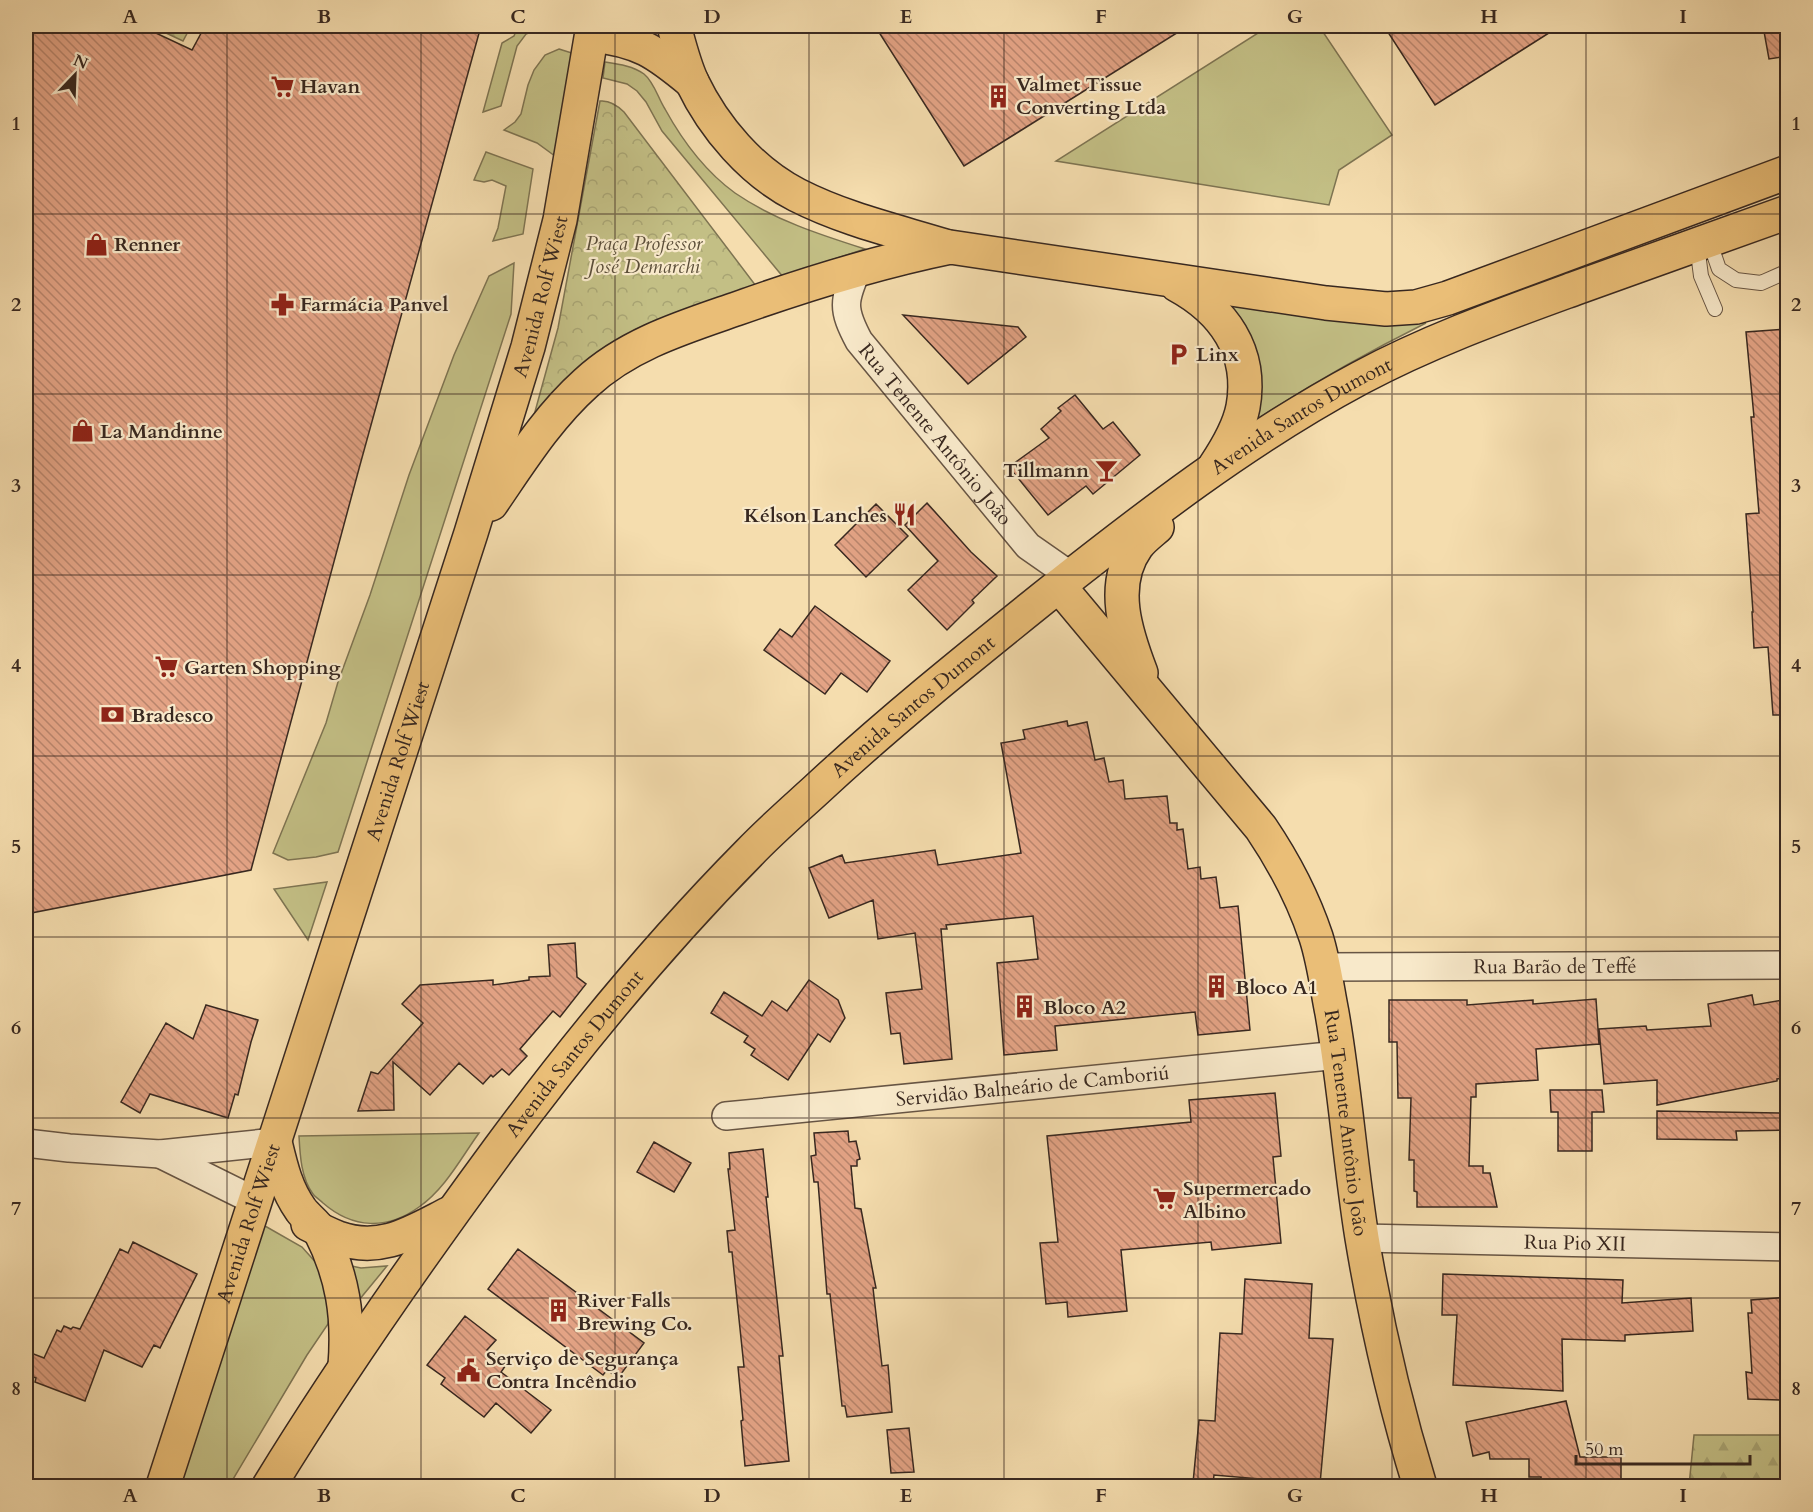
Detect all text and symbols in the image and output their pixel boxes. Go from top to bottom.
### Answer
text: A [122,3,138,30]
text: B [317,3,331,30]
text: C [510,3,526,30]
text: D [703,3,721,30]
text: E [900,3,912,30]
text: F [1095,3,1107,30]
text: G [1287,3,1303,30]
text: H [1480,3,1498,30]
text: I [1679,3,1687,30]
north arrow [45,45,105,105]
text: N [70,49,91,75]
place label: Valmet Tissue Converting Ltda [1016,71,1166,121]
supermarket icon: Havan [269,73,295,99]
place label: Havan [300,73,360,100]
building icon: Valmet Tissue Converting Ltda [985,83,1011,109]
text: 1 [11,110,21,137]
text: 1 [1791,110,1801,137]
street label: Avenida Rolf Wiest [506,213,574,381]
park label: Praça Professor José Demarchi [583,230,704,280]
shop icon: Renner [83,231,109,257]
place label: Renner [114,231,181,258]
text: 2 [11,291,21,318]
pharmacy icon: Farmácia Panvel [269,291,295,317]
place label: Farmácia Panvel [300,291,448,318]
text: 2 [1791,291,1801,318]
street label: Rua Tenente Antônio João [853,337,1019,531]
parking icon: Linx [1165,341,1191,367]
place label: Linx [1196,341,1239,368]
street label: Avenida Santos Dumont [1205,350,1397,480]
shop icon: La Mandinne [69,418,95,444]
place label: La Mandinne [100,418,223,445]
place label: Tillmann [1003,457,1089,484]
bar icon: Tillmann [1094,457,1120,483]
text: 3 [11,472,21,499]
text: 3 [1791,472,1801,499]
place label: Kélson Lanches [744,502,887,529]
restaurant icon: Kélson Lanches [892,502,918,528]
street label: Avenida Santos Dumont [825,628,1001,783]
text: 4 [11,652,21,679]
text: 4 [1791,652,1801,679]
supermarket icon: Garten Shopping [153,654,179,680]
place label: Garten Shopping [184,654,341,681]
street label: Avenida Rolf Wiest [359,677,436,844]
bank icon: Bradesco [100,702,126,728]
place label: Bradesco [131,702,213,729]
text: 5 [11,833,21,860]
text: 5 [1791,833,1801,860]
street label: Rua Barão de Teffé [1473,952,1637,980]
street label: Avenida Santos Dumont [499,963,650,1142]
building icon: Bloco A1 [1204,974,1230,1000]
place label: Bloco A1 [1235,974,1318,1001]
building icon: Bloco A2 [1012,994,1038,1020]
place label: Bloco A2 [1043,994,1126,1021]
street label: Rua Tenente Antônio João [1318,1007,1375,1238]
text: 6 [11,1014,21,1041]
text: 6 [1791,1014,1801,1041]
street label: Servidão Balneário de Camboriú [894,1058,1171,1113]
street label: Avenida Rolf Wiest [209,1140,286,1307]
place label: Supermercado Albino [1183,1175,1311,1225]
supermarket icon: Supermercado Albino [1152,1186,1178,1212]
text: 7 [11,1195,21,1222]
text: 7 [1791,1195,1801,1222]
street label: Rua Pio XII [1524,1228,1626,1257]
place label: River Falls Brewing Co. [577,1287,693,1337]
building icon: River Falls Brewing Co. [546,1298,572,1324]
place label: Serviço de Segurança Contra Incêndio [486,1345,679,1395]
public building icon: Serviço de Segurança Contra Incêndio [455,1357,481,1383]
text: 8 [11,1375,21,1402]
text: 8 [1791,1375,1801,1402]
scale bar [1576,1428,1750,1466]
text: 50 m [1585,1437,1624,1462]
text: A [122,1482,138,1509]
text: B [317,1482,331,1509]
text: C [510,1482,526,1509]
text: D [703,1482,721,1509]
text: E [900,1482,912,1509]
text: F [1095,1482,1107,1509]
text: G [1287,1482,1303,1509]
text: H [1480,1482,1498,1509]
text: I [1679,1482,1687,1509]

